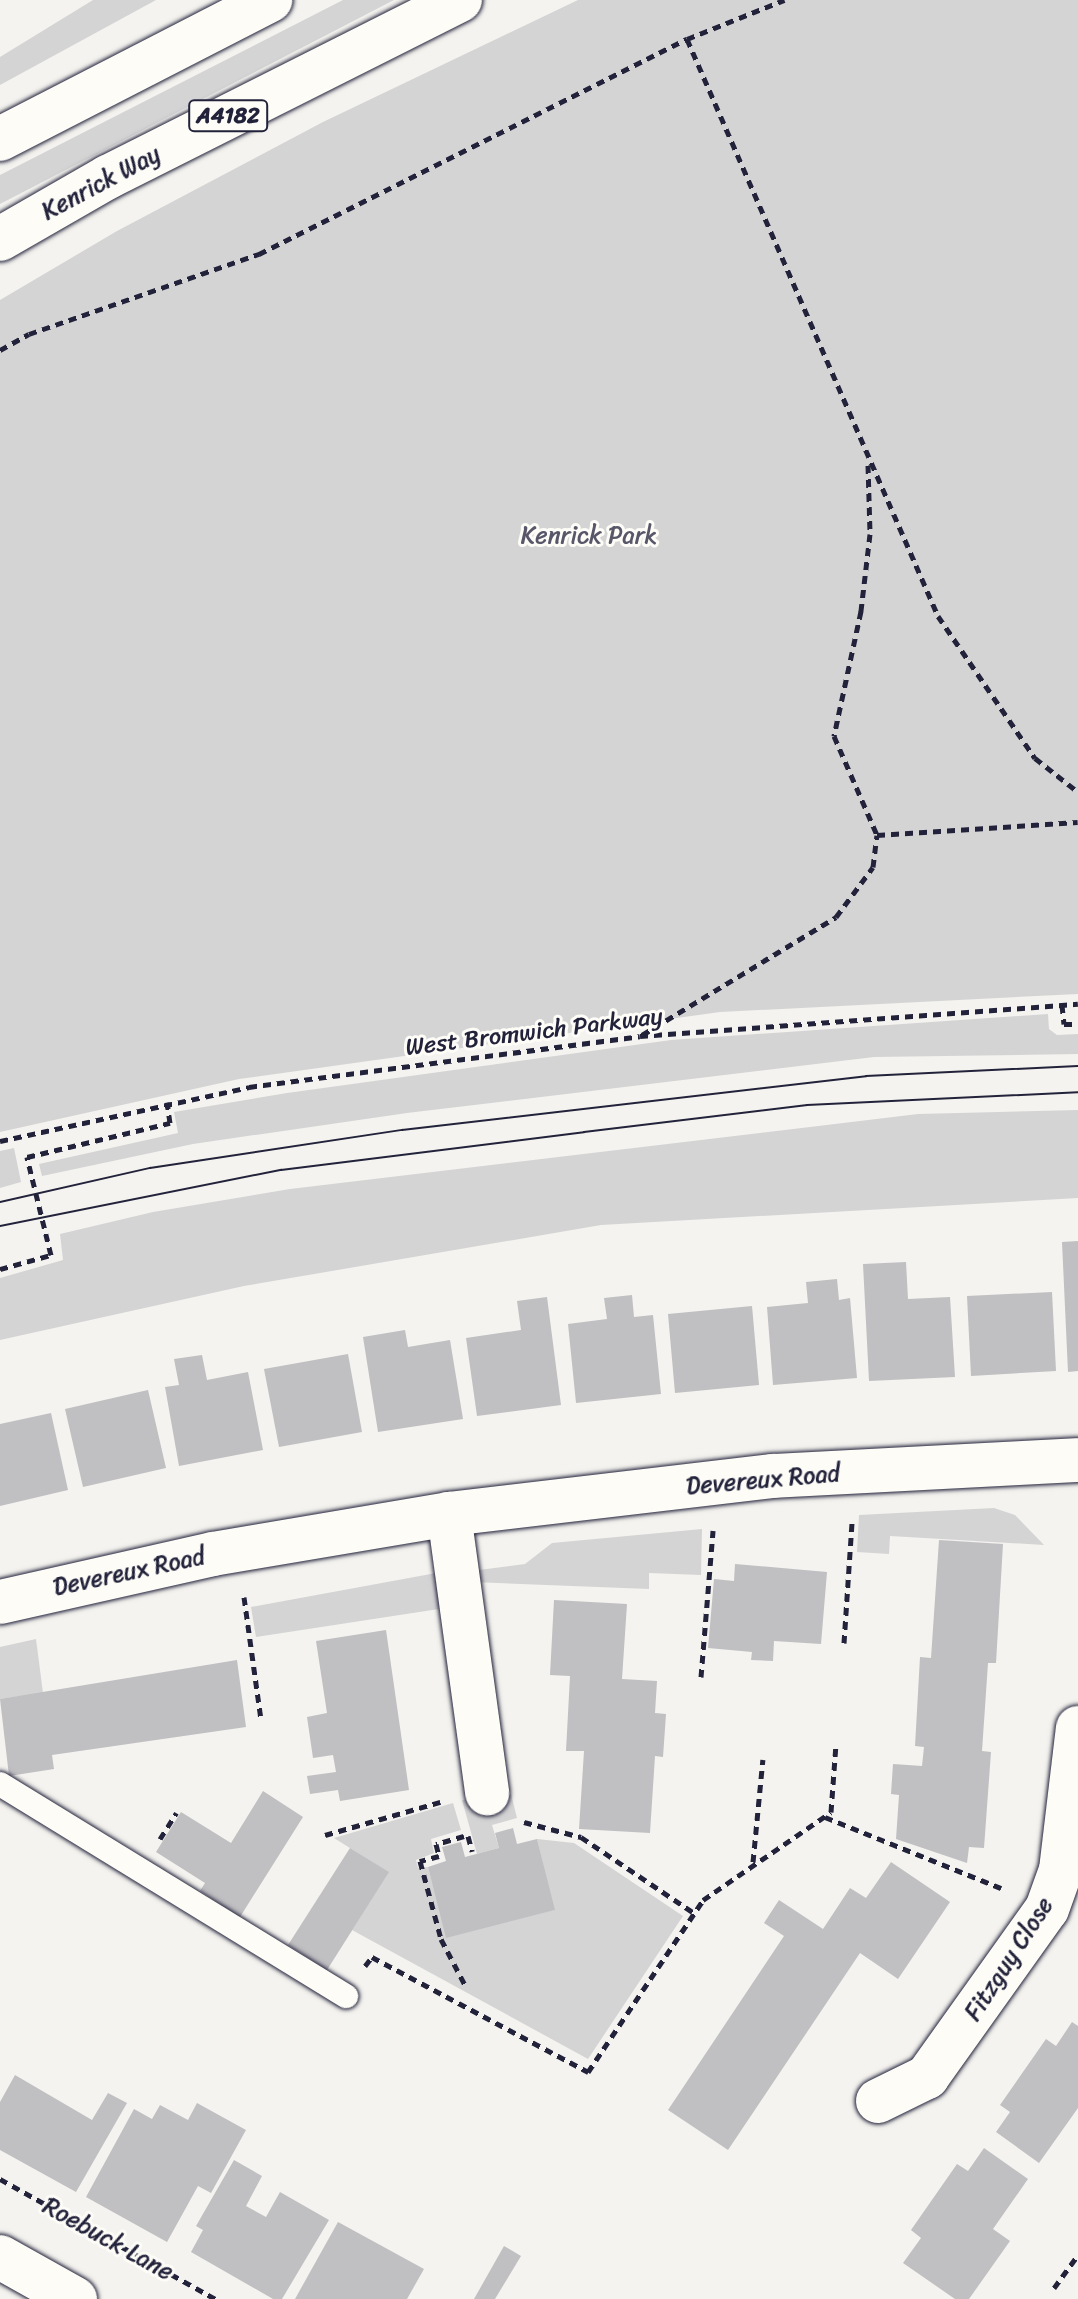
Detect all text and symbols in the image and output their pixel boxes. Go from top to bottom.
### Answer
road number: A4182 [188,98,268,134]
street label: Kenrick Way [37,140,165,226]
park label: Kenrick Park [521,522,657,550]
street label: West Bromwich Parkway [404,1002,664,1062]
street label: Devereux Road [685,1459,841,1501]
street label: Devereux Road [50,1542,208,1602]
street label: Fitzguy Close [958,1891,1060,2027]
street label: Roebuck Lane [38,2191,178,2287]

